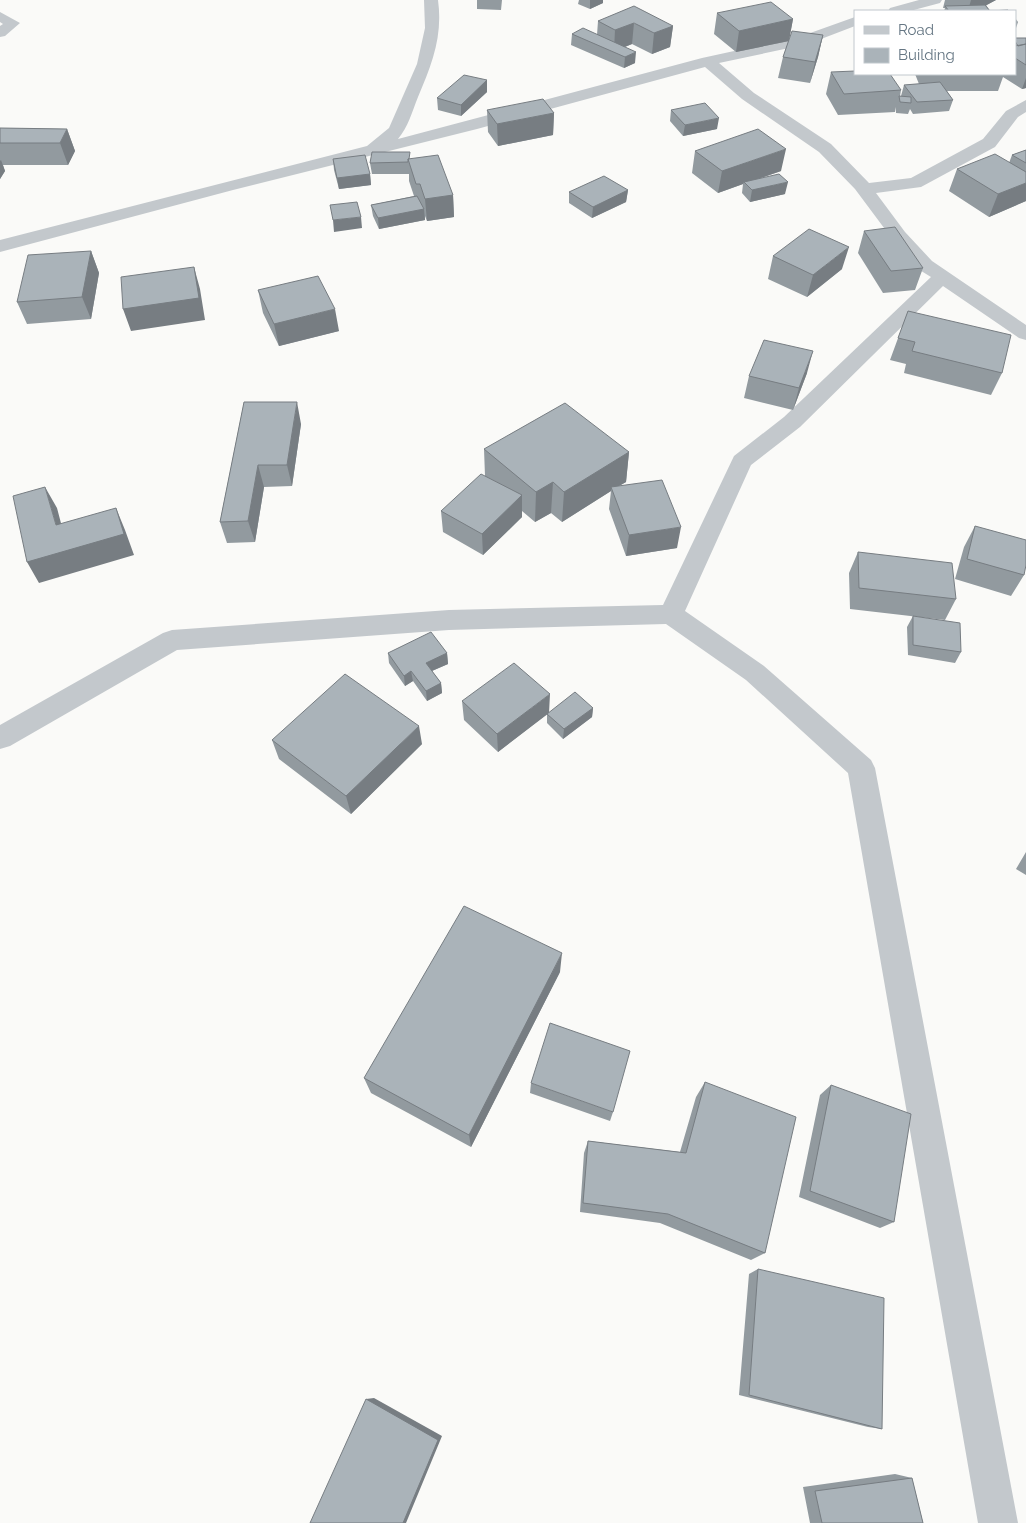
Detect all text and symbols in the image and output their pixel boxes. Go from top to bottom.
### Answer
legend [854,10,1016,75]
text: Road [898,21,934,39]
text: Building [898,46,955,64]

